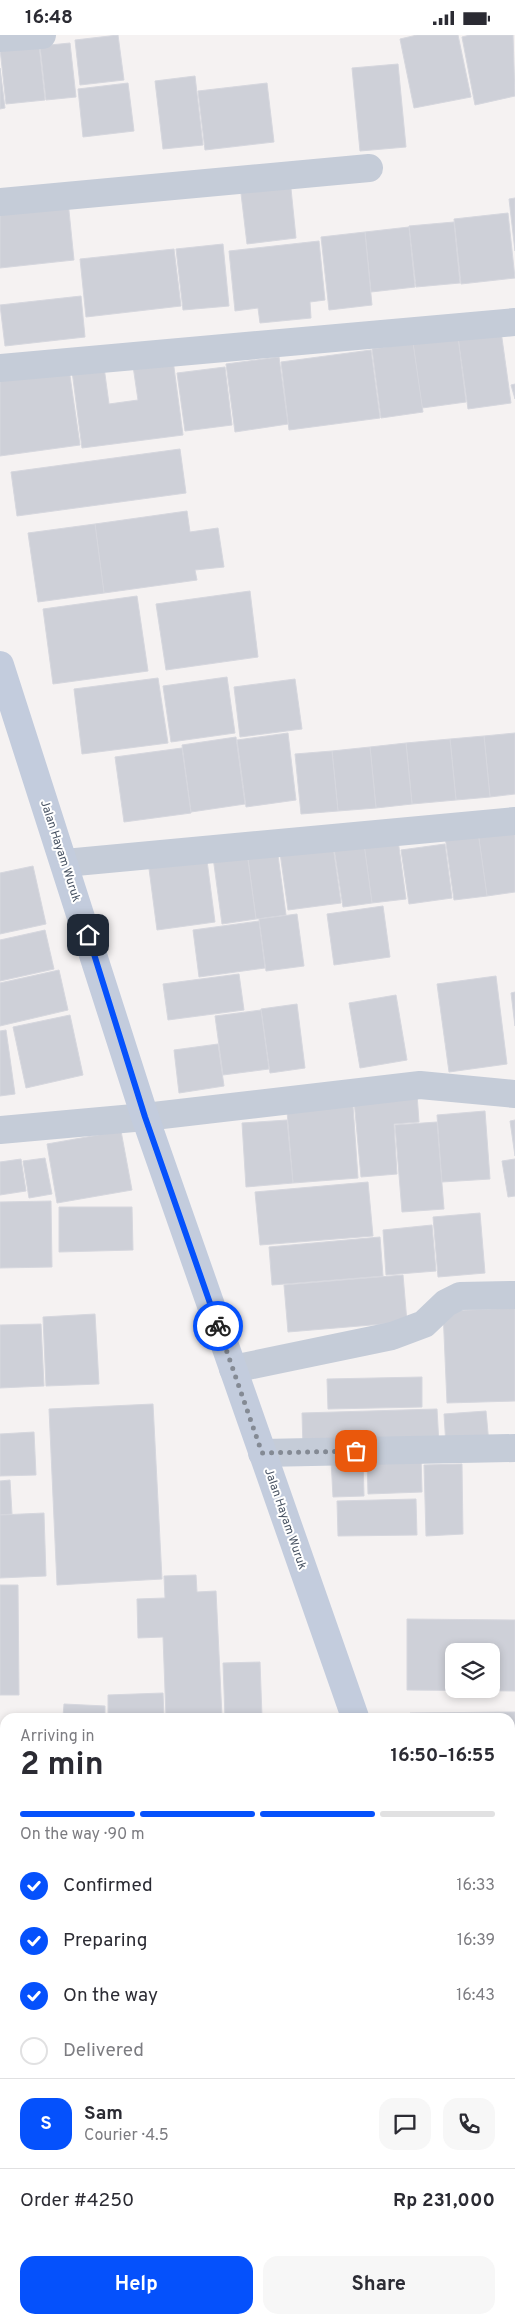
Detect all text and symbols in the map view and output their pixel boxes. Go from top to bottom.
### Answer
text: 16:48 [25,6,73,30]
street label: Jalan Hayam Wuruk [36,798,84,904]
pin [67,914,109,956]
icon: home [74,921,102,949]
courier [193,1301,243,1351]
icon: bike [204,1312,232,1340]
pin [335,1430,377,1472]
icon: bag [342,1437,370,1465]
street label: Jalan Hayam Wuruk [260,1466,310,1572]
map controls [445,1643,500,1698]
button: layers [445,1643,500,1698]
text: Arriving in [20,1727,95,1747]
text: 16:50–16:55 [390,1744,495,1768]
text: 2 min [20,1746,104,1786]
text: On the way · 90 m [20,1825,145,1845]
icon: check [20,1872,48,1900]
text: Confirmed [63,1874,153,1898]
text: 16:33 [457,1876,495,1896]
icon: check [20,1927,48,1955]
text: Preparing [63,1929,147,1953]
text: 16:39 [457,1931,495,1951]
icon: check [20,1982,48,2010]
text: On the way [63,1984,158,2008]
text: 16:43 [456,1986,495,2006]
text: Delivered [63,2039,144,2063]
button: chat [379,2098,431,2150]
button: phone [443,2098,495,2150]
text: Sam [84,2102,123,2126]
text: S [40,2112,52,2136]
text: Courier · 4.5 [84,2126,169,2146]
text: Order #4250 [20,2189,134,2213]
text: Rp 231,000 [393,2189,495,2213]
button: Help [20,2256,253,2314]
button: Share [263,2256,495,2314]

